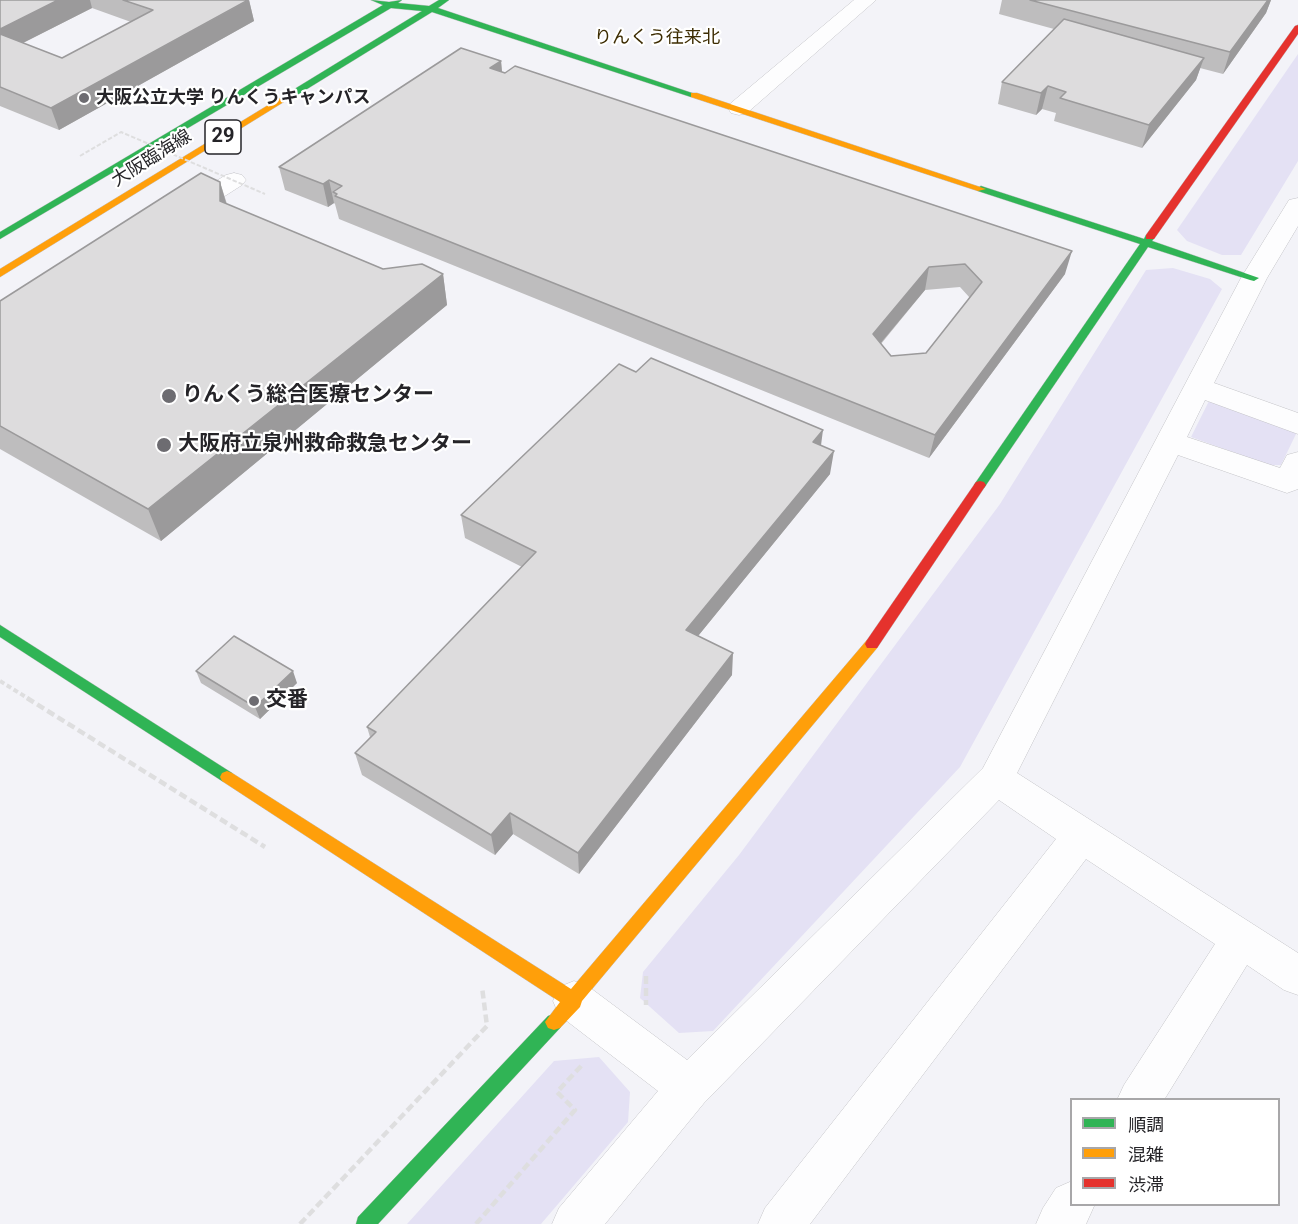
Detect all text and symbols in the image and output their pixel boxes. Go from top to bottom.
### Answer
district label: りんくう往来北 [594,27,720,49]
place label: 大阪公立大学 りんくうキャンパス [96,87,370,109]
marker: 大阪公立大学 りんくうキャンパス [77,91,91,105]
road number: 29 [205,120,241,154]
street label: 大阪臨海線 [108,126,196,192]
place label: りんくう総合医療センター [182,383,434,409]
marker: りんくう総合医療センター [160,387,178,405]
place label: 大阪府立泉州救命救急センター [178,432,472,458]
marker: 大阪府立泉州救命救急センター [155,436,173,454]
place label: 交番 [266,688,308,714]
marker: 交番 [247,694,261,708]
legend [1070,1098,1280,1206]
text: 順調 [1128,1114,1164,1135]
text: 混雑 [1128,1144,1164,1165]
text: 渋滞 [1128,1174,1164,1195]

